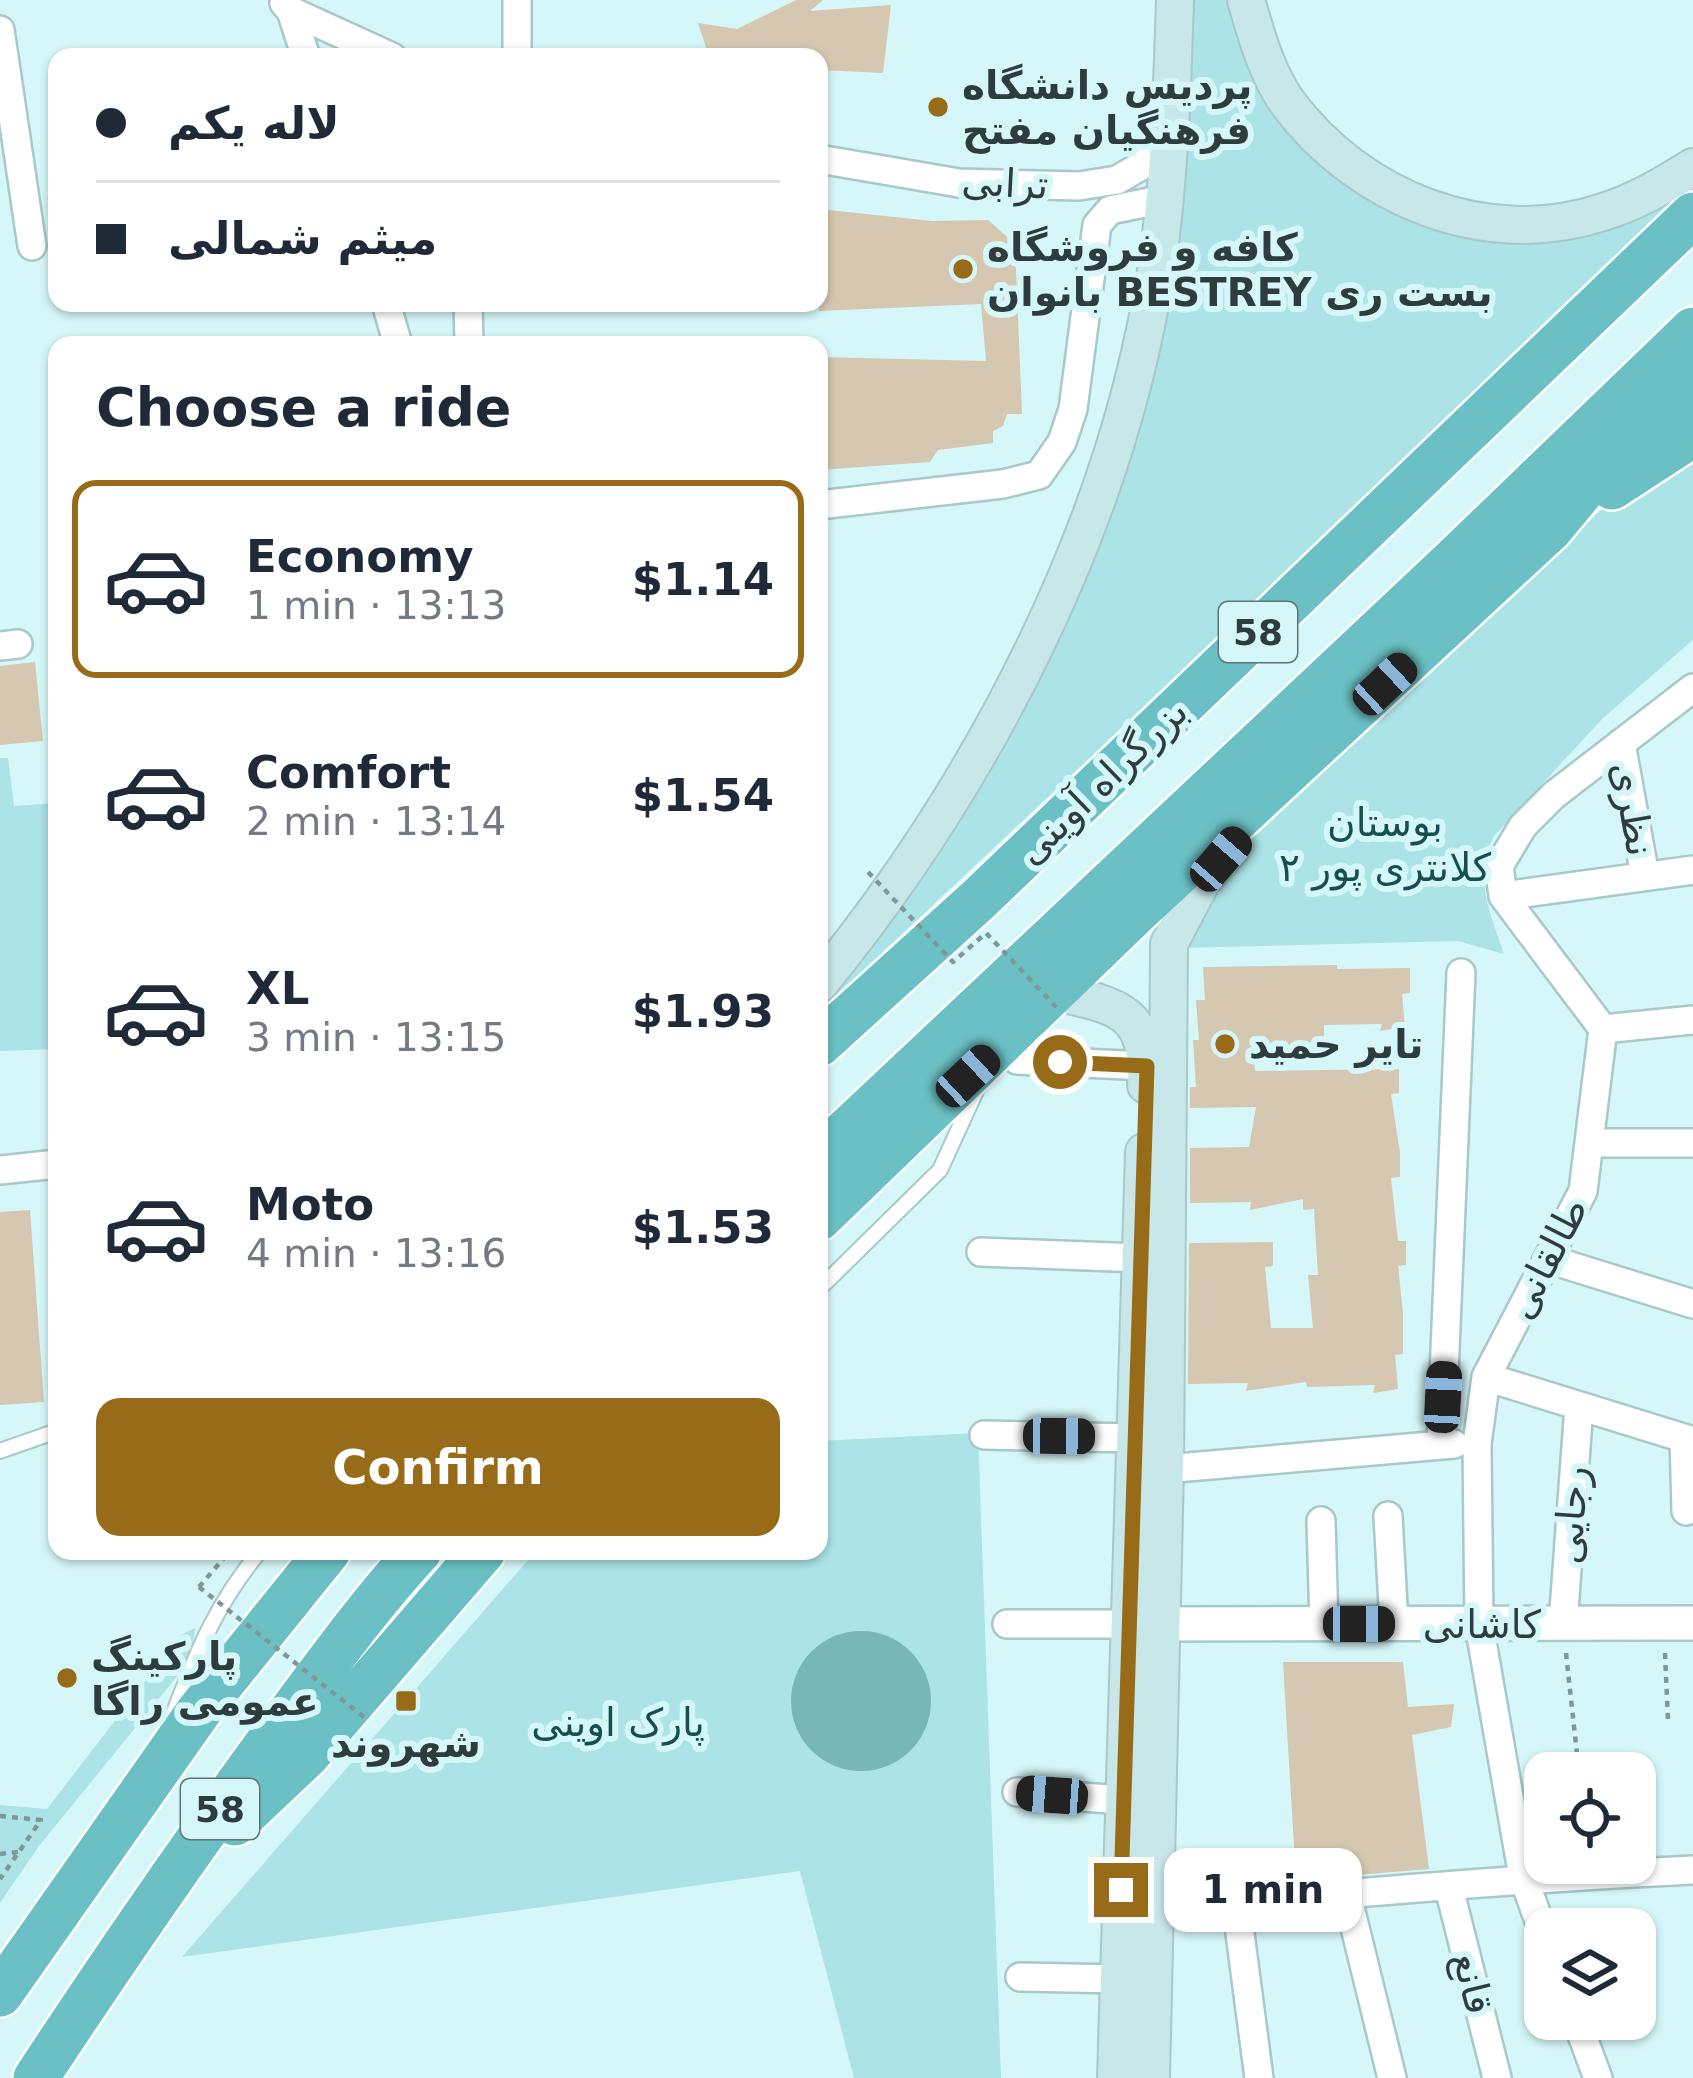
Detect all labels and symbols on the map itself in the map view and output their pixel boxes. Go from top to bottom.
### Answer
place label: پردیس دانشگاه فرهنگیان مفتح [962,63,1252,154]
marker: پردیس دانشگاه فرهنگیان مفتح [925,94,951,120]
street label: ترابی [961,158,1049,209]
place label: کافه و فروشگاه بانوان BESTREY بست ری [987,225,1493,316]
marker: کافه و فروشگاه بانوان BESTREY بست ری [950,256,976,282]
road number: 58 [1219,602,1297,662]
car [1346,646,1424,722]
street label: بزرگراه آوینی [1007,688,1197,874]
street label: نظری [1602,758,1663,860]
park label: بوستان کلانتری پور ۲ [1279,800,1491,891]
car [1184,820,1258,898]
place label: تایر حمید [1249,1022,1423,1068]
marker: تایر حمید [1212,1031,1238,1057]
route start [1033,1035,1087,1089]
car [929,1038,1007,1114]
street label: طالقانی [1497,1190,1597,1326]
car [1423,1360,1463,1434]
car [1023,1417,1095,1455]
street label: رجایی [1545,1464,1598,1566]
street label: کاشانی [1423,1602,1542,1647]
car [1323,1606,1395,1642]
place label: پارکینگ عمومی راگا [91,1634,319,1725]
marker: پارکینگ عمومی راگا [54,1665,80,1691]
marker: شهروند [393,1688,419,1714]
park label: پارک اوینی [531,1700,705,1746]
place label: شهروند [331,1721,481,1767]
car [1015,1775,1089,1815]
road number: 58 [181,1779,259,1839]
callout: 1 min [1163,1848,1361,1932]
route end [1094,1863,1148,1917]
street label: قانع [1443,1947,1502,2019]

